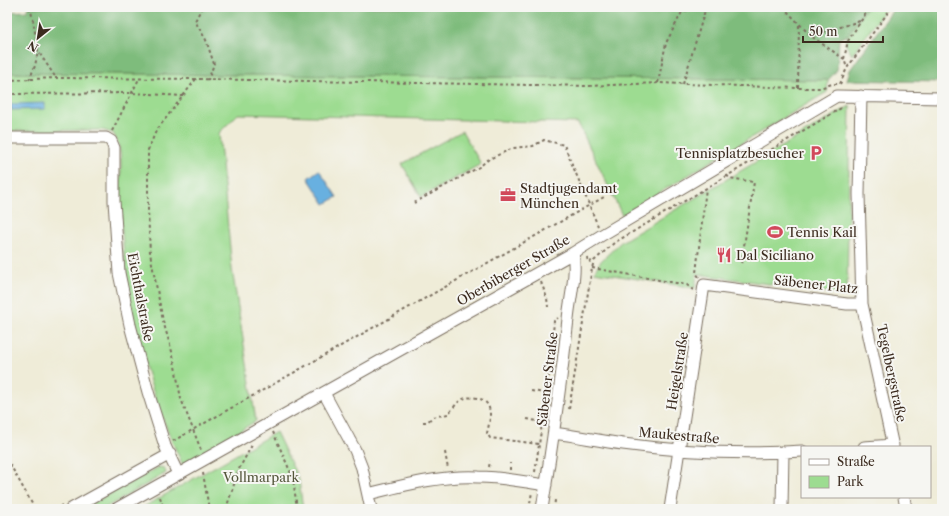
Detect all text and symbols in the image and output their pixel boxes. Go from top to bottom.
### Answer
north arrow [18,18,58,58]
scale bar [803,18,883,44]
text: 50 m [809,24,838,39]
text: N [25,38,41,55]
parking icon: Tennisplatzbesucher [807,144,825,162]
place label: Tennisplatzbesucher [676,145,805,161]
place label: Stadtjugendamt München [520,180,618,211]
office icon: Stadtjugendamt München [499,186,517,204]
sports icon: Tennis Kail [766,223,784,241]
place label: Tennis Kail [787,224,857,240]
street label: Oberbiberger Straße [454,231,572,309]
restaurant icon: Dal Siciliano [715,246,733,264]
place label: Dal Siciliano [736,247,814,263]
street label: Eichthalstraße [125,251,157,343]
street label: Säbener Platz [773,272,859,296]
street label: Tegelbergstraße [874,322,910,424]
street label: Säbener Straße [533,331,561,427]
street label: Heigelstraße [663,331,691,411]
street label: Maukestraße [638,424,720,446]
legend [801,446,931,498]
text: Straße [837,454,875,469]
park label: Vollmarpark [222,469,300,485]
text: Park [837,474,864,489]

